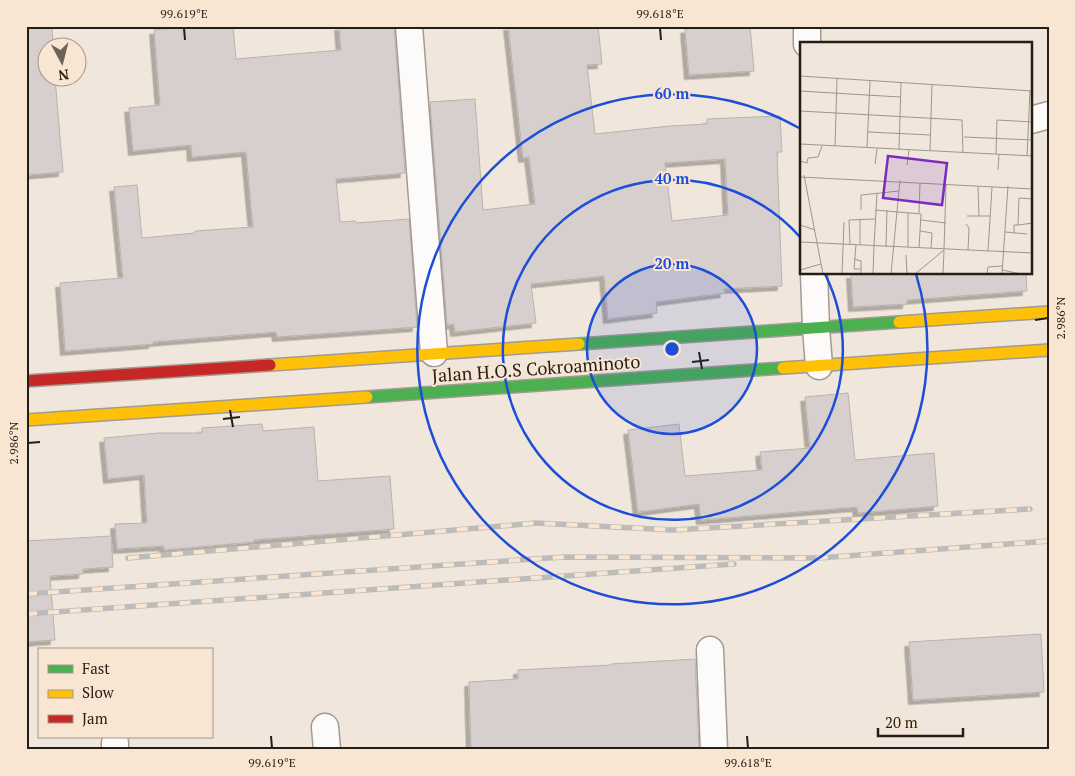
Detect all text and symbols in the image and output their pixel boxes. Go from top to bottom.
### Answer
text: 99.619°E [160,6,208,21]
text: 99.618°E [636,6,684,21]
north arrow [38,38,88,88]
inset map [800,42,1032,275]
text: N [57,65,70,86]
text: 60 m [655,83,690,103]
text: 40 m [655,168,690,188]
text: 20 m [655,253,690,273]
text: 2.986°N [1053,296,1068,339]
centre of rings [663,340,681,358]
street label: Jalan H.O.S Cokroaminoto [431,349,641,387]
text: 2.986°N [6,421,21,464]
legend [38,648,212,738]
text: Fast [82,658,110,678]
text: Slow [82,682,115,702]
scale bar [878,706,962,738]
text: Jam [82,708,108,728]
text: 20 m [885,712,918,732]
text: 99.619°E [248,755,296,770]
text: 99.618°E [724,755,772,770]

